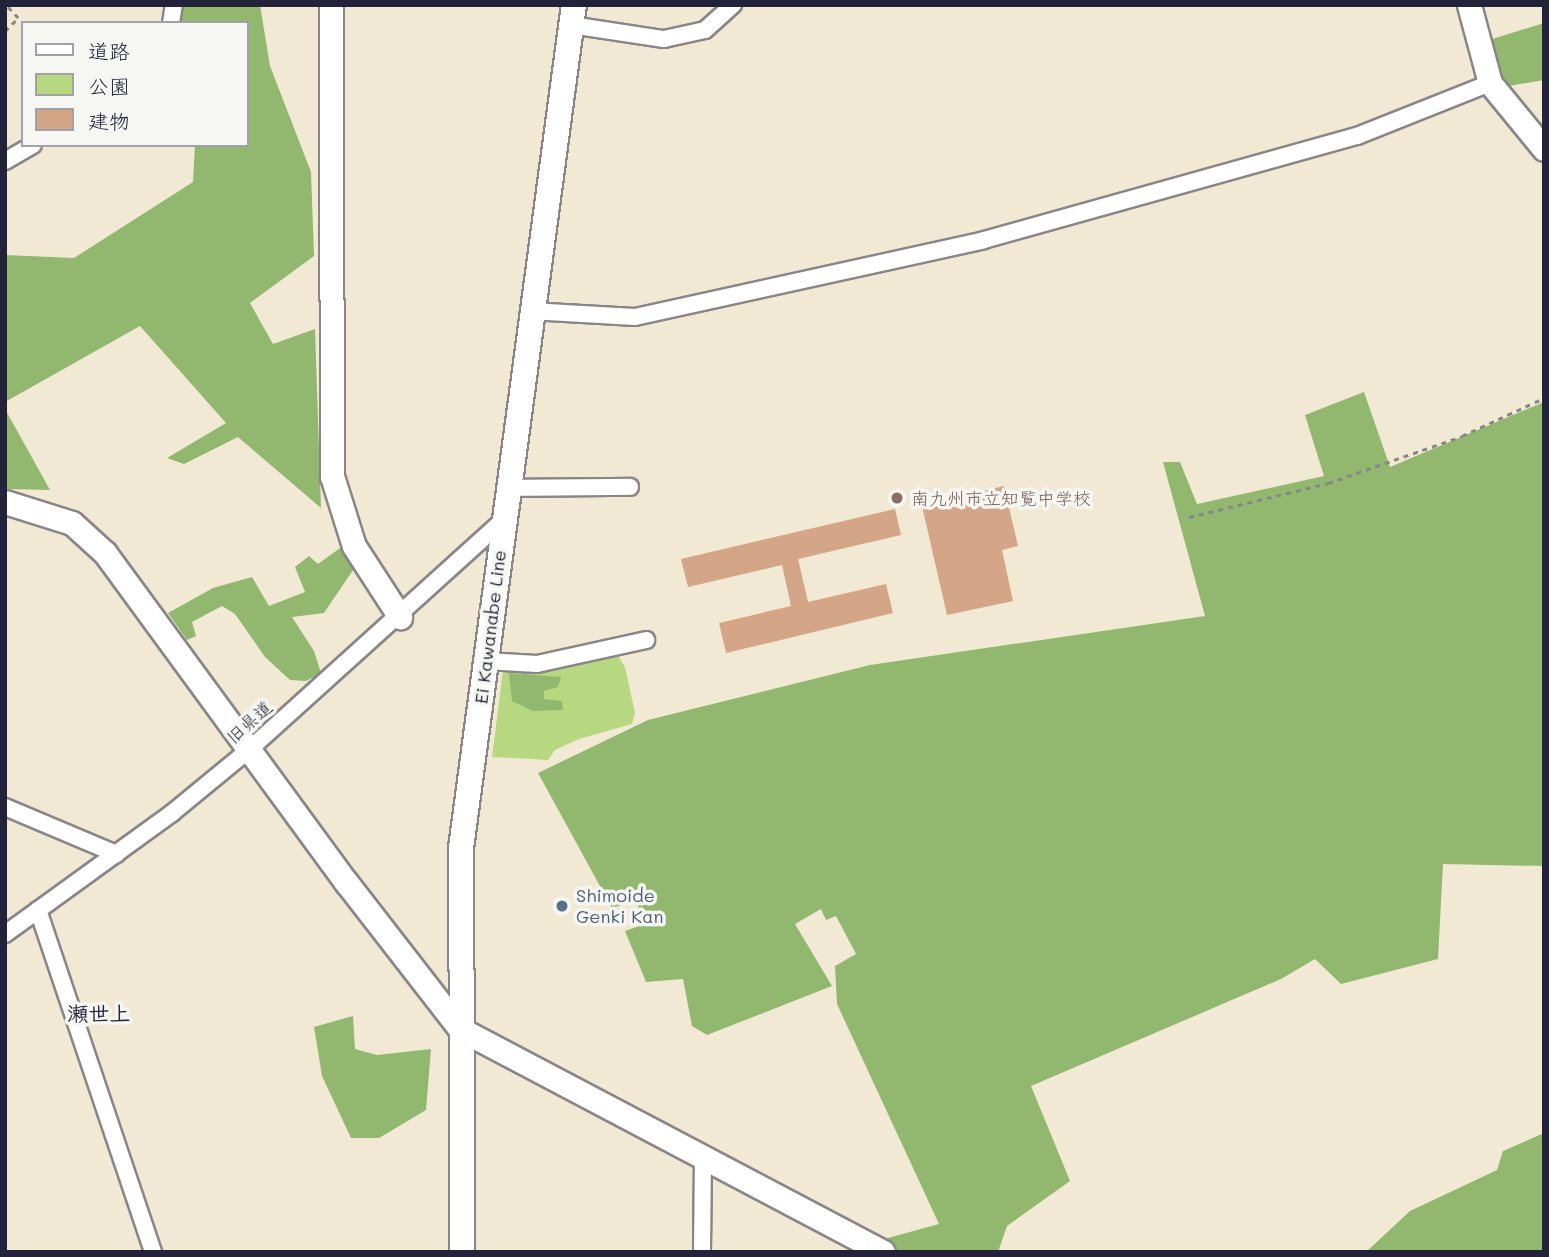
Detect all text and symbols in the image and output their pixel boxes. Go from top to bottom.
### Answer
legend [21,21,248,147]
text: 道路 [88,37,130,64]
text: 公園 [88,72,130,99]
text: 建物 [88,107,130,134]
place label: 南九州市立知覧中学校 [911,487,1091,509]
marker: 南九州市立知覧中学校 [889,490,905,506]
street label: Ei Kawanabe Line [470,549,510,705]
street label: 旧県道 [222,696,276,748]
place label: Shimoide Genki Kan [576,885,663,928]
marker: Shimoide Genki Kan [554,898,570,914]
district label: 瀬世上 [68,1000,130,1026]

